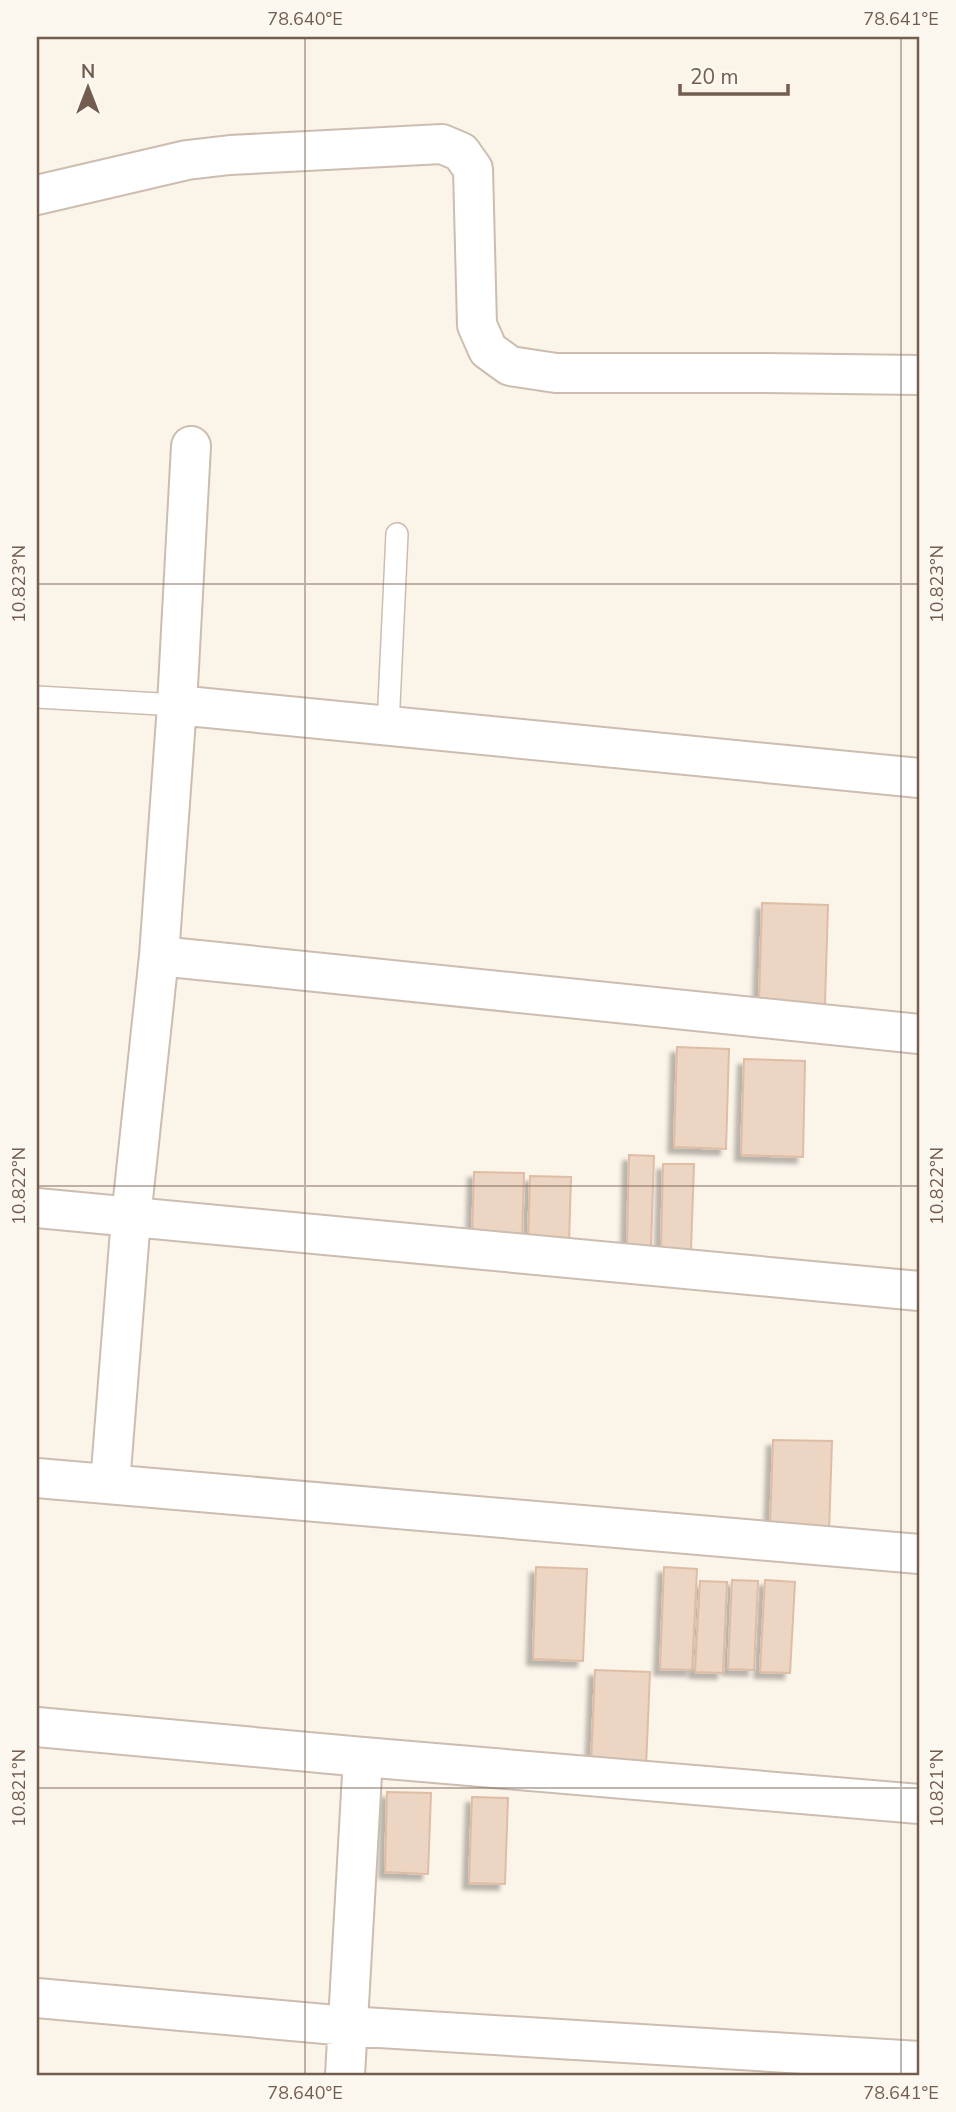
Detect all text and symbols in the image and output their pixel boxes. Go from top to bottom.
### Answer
text: 78.640°E [267,7,343,31]
text: 78.641°E [863,7,939,31]
north arrow [52,52,122,122]
scale bar [680,52,788,96]
text: N [81,59,95,85]
text: 20 m [690,63,739,91]
text: 10.823°N [7,545,31,623]
text: 10.823°N [925,545,949,623]
text: 10.822°N [7,1147,31,1225]
text: 10.822°N [925,1147,949,1225]
text: 10.821°N [7,1749,31,1827]
text: 10.821°N [925,1749,949,1827]
text: 78.640°E [267,2081,343,2105]
text: 78.641°E [863,2081,939,2105]

